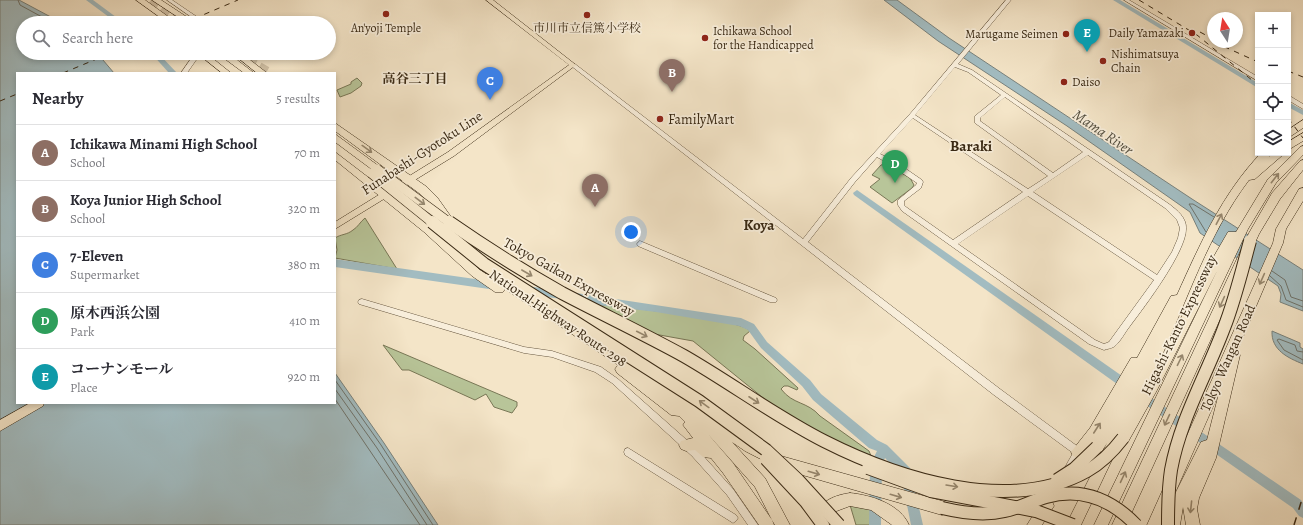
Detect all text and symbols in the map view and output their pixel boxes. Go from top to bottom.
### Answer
marker: An'yoji Temple [381,9,391,19]
marker: 市川市立信篤小学校 [582,10,592,20]
north arrow [1207,12,1243,48]
map controls [1255,12,1291,156]
button: + [1255,12,1291,48]
search box [16,16,336,60]
pin: E [1074,19,1100,52]
place label: An'yoji Temple [350,20,421,36]
place label: 市川市立信篤小学校 [533,20,641,36]
place label: Ichikawa School for the Handicapped [713,23,814,53]
place label: Daily Yamazaki [1109,25,1184,41]
place label: Marugame Seimen [965,26,1058,42]
icon: search [30,27,52,49]
text: Search here [62,28,133,48]
marker: Daily Yamazaki [1187,28,1197,38]
marker: Marugame Seimen [1061,29,1071,39]
marker: Ichikawa School for the Handicapped [700,33,710,43]
place label: Nishimatsuya Chain [1111,46,1180,76]
button: − [1255,48,1291,84]
marker: Nishimatsuya Chain [1098,56,1108,66]
pin: B [659,59,685,92]
pin: C [477,67,503,100]
district label: 高谷三丁目 [382,70,448,87]
place label: Daiso [1072,74,1100,90]
marker: Daiso [1059,77,1069,87]
button: locate [1255,84,1291,120]
text: Nearby [32,87,83,110]
text: 5 results [276,90,320,107]
water label: Mama River [1069,105,1138,160]
street label: Funabashi-Gyotoku Line [358,107,486,199]
place label: FamilyMart [668,110,735,129]
marker: FamilyMart [655,114,665,124]
button: layers [1255,120,1291,156]
text: Ichikawa Minami High School [70,134,257,154]
district label: Baraki [950,136,993,156]
text: A [41,144,49,161]
text: 70 m [294,144,320,161]
one-way arrow [361,144,372,153]
pin: D [882,150,908,183]
text: School [70,154,105,171]
one-way arrow [1270,173,1279,184]
pin: A [582,174,608,207]
text: Koya Junior High School [70,190,221,210]
one-way arrow [414,196,425,205]
text: B [41,200,49,217]
text: 320 m [288,200,320,217]
text: School [70,210,105,227]
one-way arrow [1216,213,1223,225]
district label: Koya [744,215,775,235]
your location [621,222,641,242]
street label: Tokyo Gaikan Expressway [500,233,639,321]
text: 7-Eleven [70,246,123,266]
street label: Higashi-Kanto Expressway [1137,251,1222,398]
text: C [41,256,49,273]
text: 380 m [288,256,320,273]
street label: National Highway Route 298 [486,265,631,371]
text: Supermarket [70,266,140,283]
one-way arrow [521,270,533,278]
one-way arrow [1258,272,1265,284]
one-way arrow [1218,296,1225,308]
street label: Tokyo Wangan Road [1196,301,1260,415]
text: 原木西浜公園 [70,303,160,323]
text: D [40,312,50,329]
text: 410 m [289,312,320,329]
text: Park [70,323,94,340]
one-way arrow [636,331,648,338]
one-way arrow [1177,354,1184,366]
text: コーナンモール [70,359,173,379]
text: E [41,368,49,385]
text: 920 m [288,368,320,385]
text: Place [70,379,98,396]
one-way arrow [749,395,760,404]
one-way arrow [699,400,710,408]
one-way arrow [1163,414,1170,426]
one-way arrow [1094,422,1102,434]
one-way arrow [807,470,820,477]
one-way arrow [1120,471,1127,483]
one-way arrow [945,482,958,490]
one-way arrow [889,493,902,500]
one-way arrow [1187,500,1195,513]

